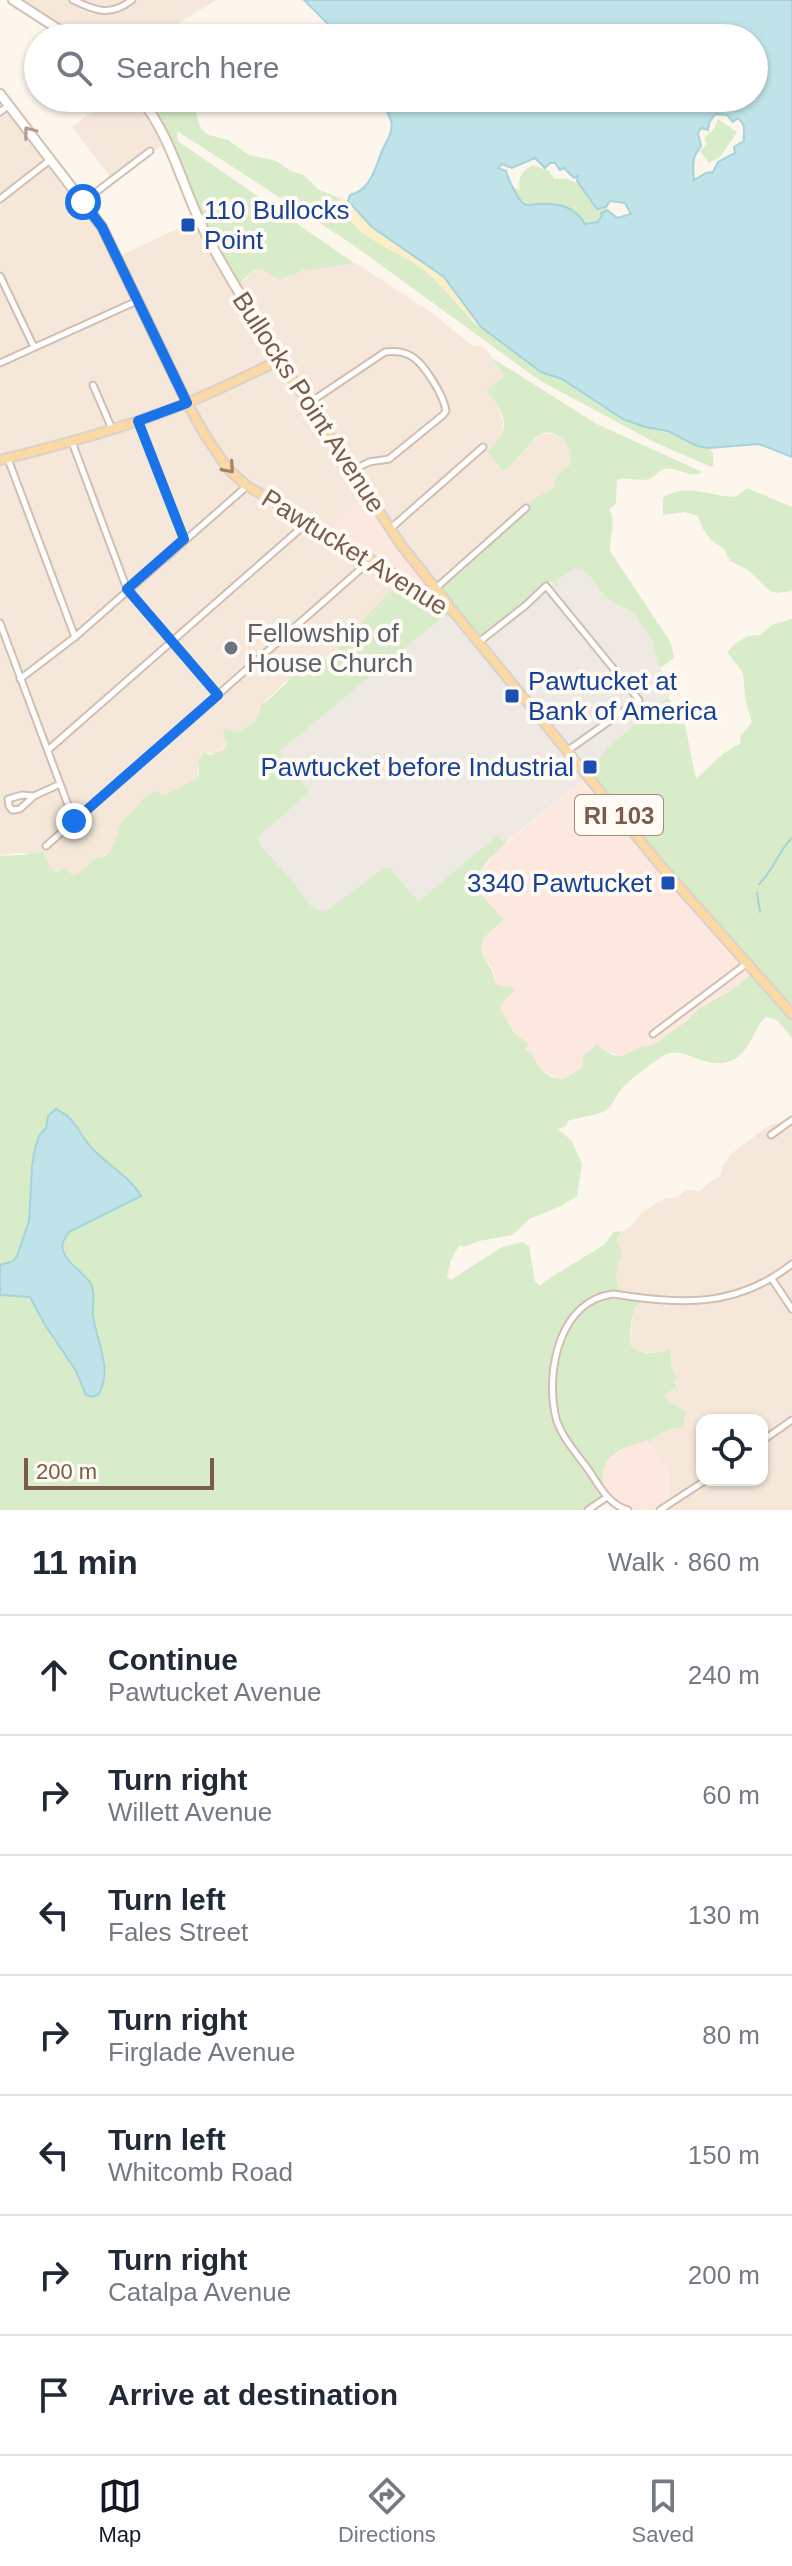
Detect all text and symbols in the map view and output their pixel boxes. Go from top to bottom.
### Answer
search box [24,24,768,112]
icon: search [52,46,96,90]
text: Search here [116,51,279,84]
one-way arrow [24,126,38,140]
route start [65,184,101,220]
place label: 110 Bullocks Point [204,195,350,255]
marker: 110 Bullocks Point [179,216,197,234]
street label: Bullocks Point Avenue [226,286,392,518]
one-way arrow [219,459,234,474]
street label: Pawtucket Avenue [257,483,453,621]
place label: Fellowship of House Church [247,618,413,678]
marker: Fellowship of House Church [222,639,240,657]
place label: Pawtucket at Bank of America [528,666,718,726]
marker: Pawtucket at Bank of America [503,687,521,705]
place label: Pawtucket before Industrial [260,752,574,782]
marker: Pawtucket before Industrial [581,758,599,776]
road number: RI 103 [575,795,663,835]
route end [56,803,92,839]
place label: 3340 Pawtucket [467,868,653,898]
marker: 3340 Pawtucket [659,874,677,892]
map controls [696,1414,768,1486]
button: locate [696,1414,768,1486]
scale bar [24,1454,214,1490]
text: 200 m [36,1459,97,1484]
text: 11 min [32,1543,138,1581]
text: Walk · 860 m [608,1547,760,1577]
text: Continue [108,1643,238,1676]
icon: ahead [32,1653,76,1697]
text: 240 m [688,1660,760,1690]
text: Pawtucket Avenue [108,1677,321,1707]
text: Turn right [108,1763,247,1796]
icon: right [32,1773,76,1817]
text: 60 m [702,1780,760,1810]
text: Willett Avenue [108,1797,272,1827]
text: Turn left [108,1883,226,1916]
icon: left [32,1893,76,1937]
text: 130 m [688,1900,760,1930]
text: Fales Street [108,1917,248,1947]
text: Turn right [108,2003,247,2036]
icon: right [32,2013,76,2057]
text: 80 m [702,2020,760,2050]
text: Firglade Avenue [108,2037,295,2067]
text: Turn left [108,2123,226,2156]
icon: left [32,2133,76,2177]
text: 150 m [688,2140,760,2170]
text: Whitcomb Road [108,2157,293,2187]
text: Turn right [108,2243,247,2276]
icon: right [32,2253,76,2297]
text: 200 m [688,2260,760,2290]
text: Catalpa Avenue [108,2277,291,2307]
icon: arrive [32,2373,76,2417]
text: Arrive at destination [108,2378,398,2411]
tab: Map [98,2474,142,2548]
tab: Directions [338,2474,436,2548]
tab: Saved [632,2474,694,2548]

